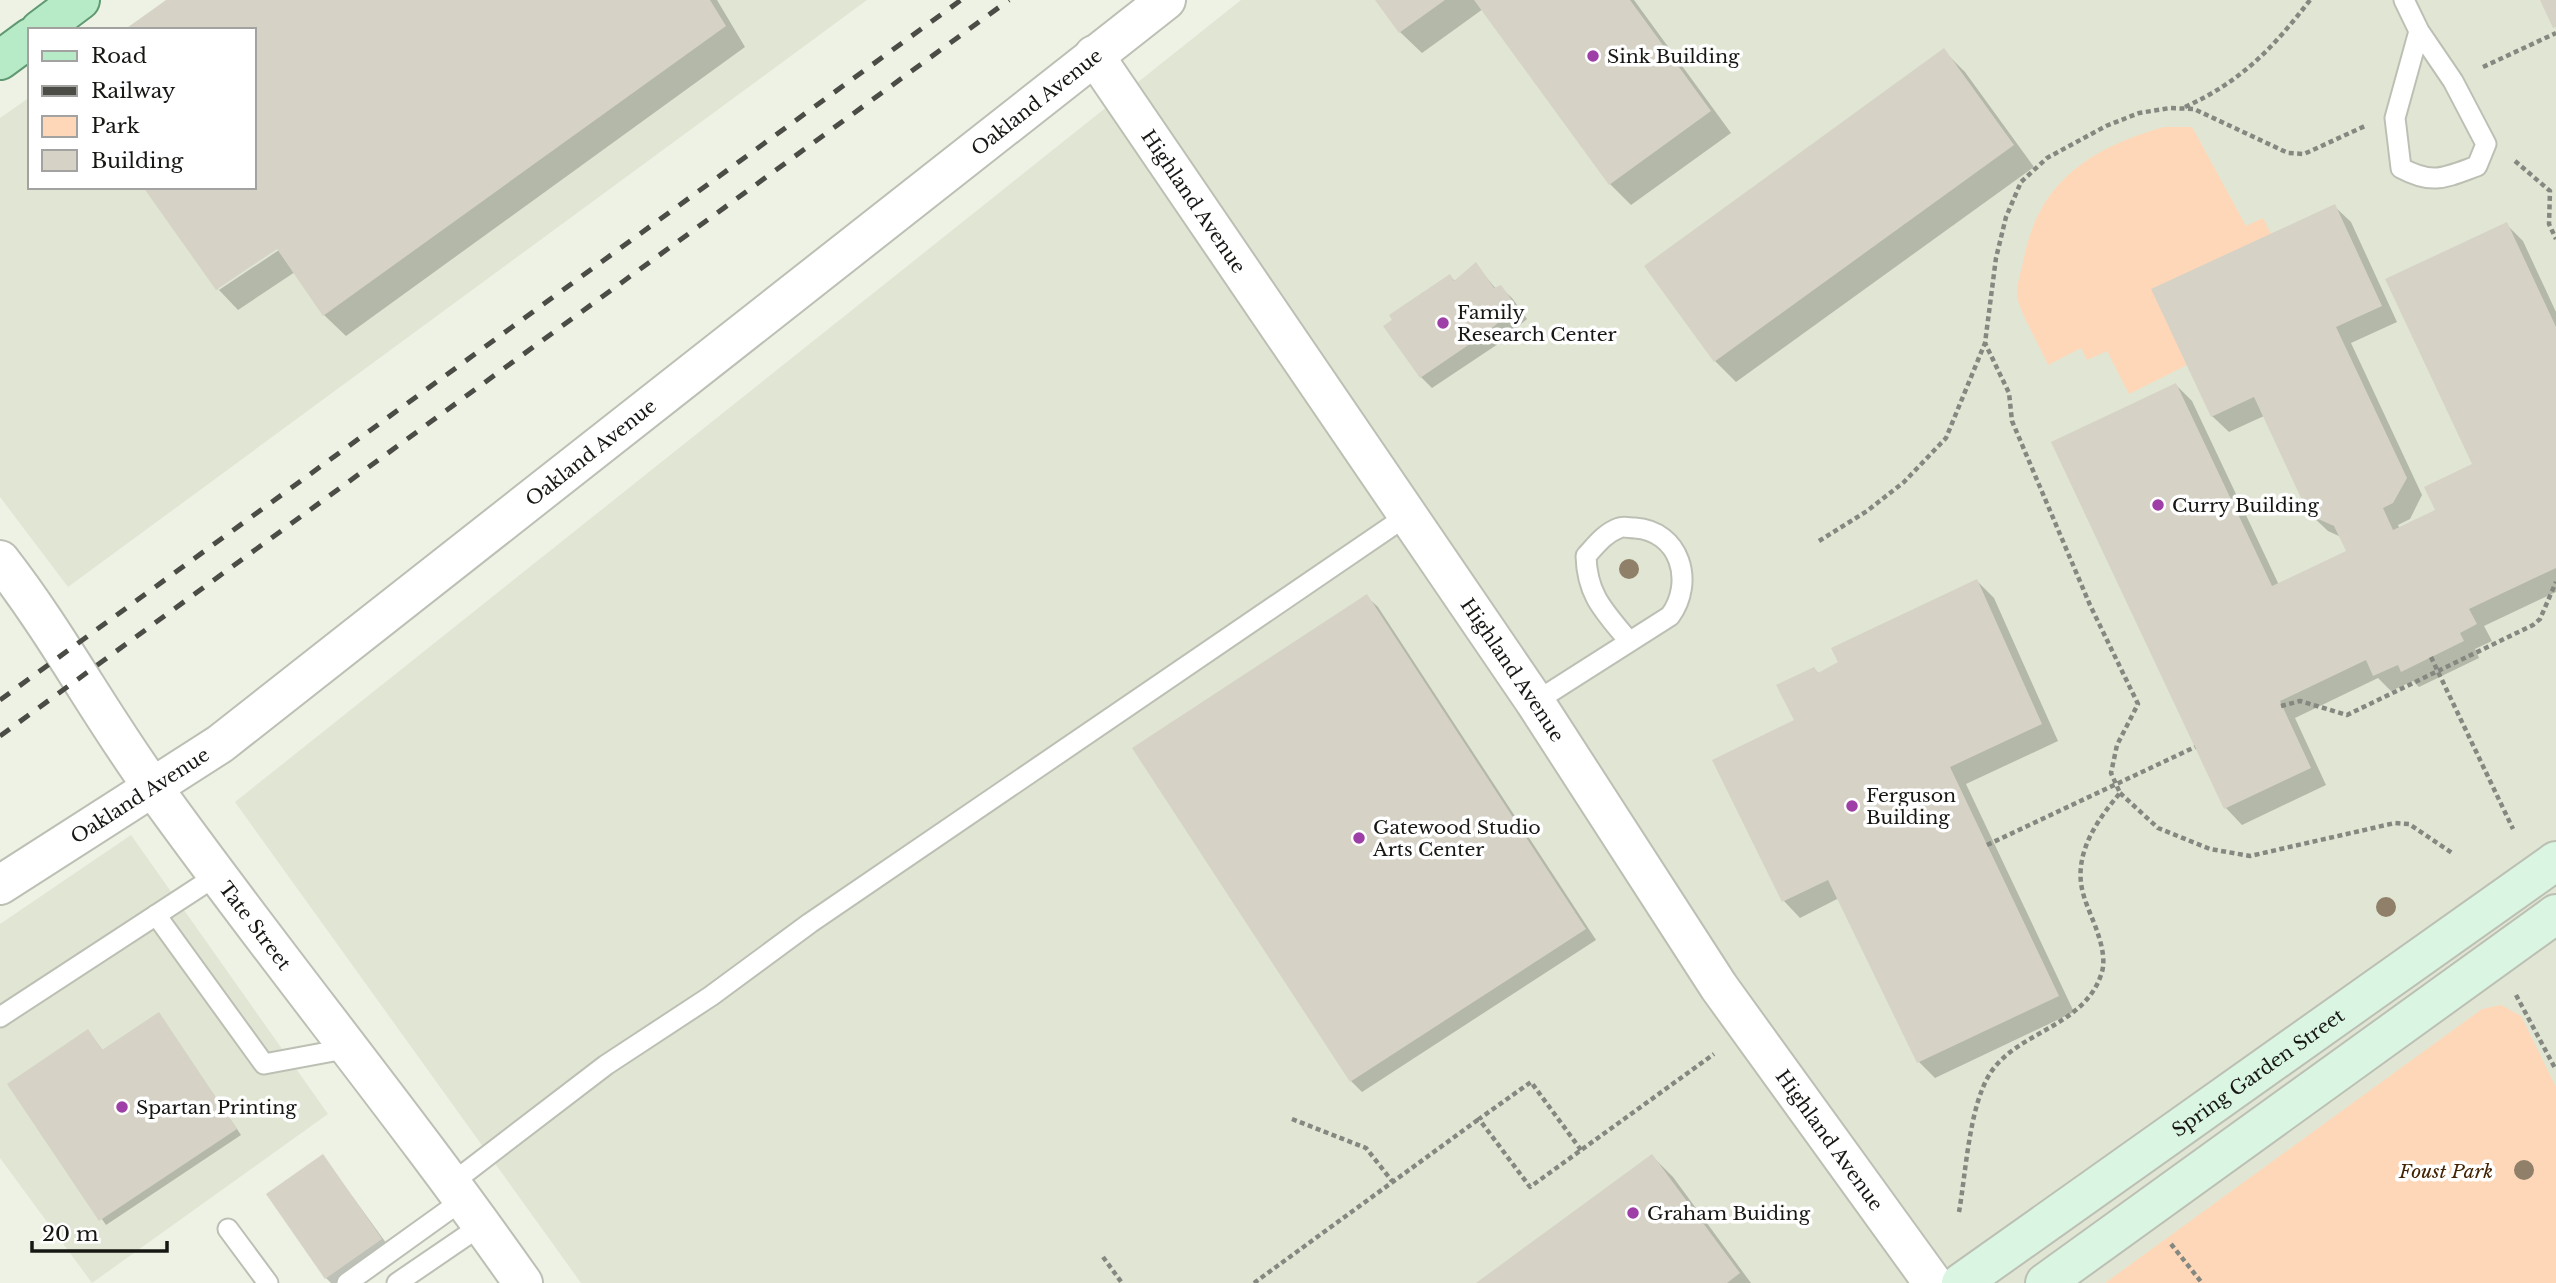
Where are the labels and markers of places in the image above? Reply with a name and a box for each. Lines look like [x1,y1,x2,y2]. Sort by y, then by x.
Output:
place label: Sink Building [1607,45,1740,68]
marker: Sink Building [1585,48,1601,64]
place label: Family Research Center [1457,301,1617,346]
marker: Family Research Center [1435,315,1451,331]
place label: Curry Building [2172,494,2319,517]
marker: Curry Building [2150,497,2166,513]
place label: Ferguson Building [1866,784,1956,829]
marker: Ferguson Building [1844,798,1860,814]
place label: Gatewood Studio Arts Center [1372,816,1541,861]
marker: Gatewood Studio Arts Center [1351,830,1367,846]
place label: Spartan Printing [136,1096,297,1119]
marker: Spartan Printing [114,1099,130,1115]
place label: Graham Buiding [1647,1202,1811,1225]
marker: Graham Buiding [1625,1205,1641,1221]

